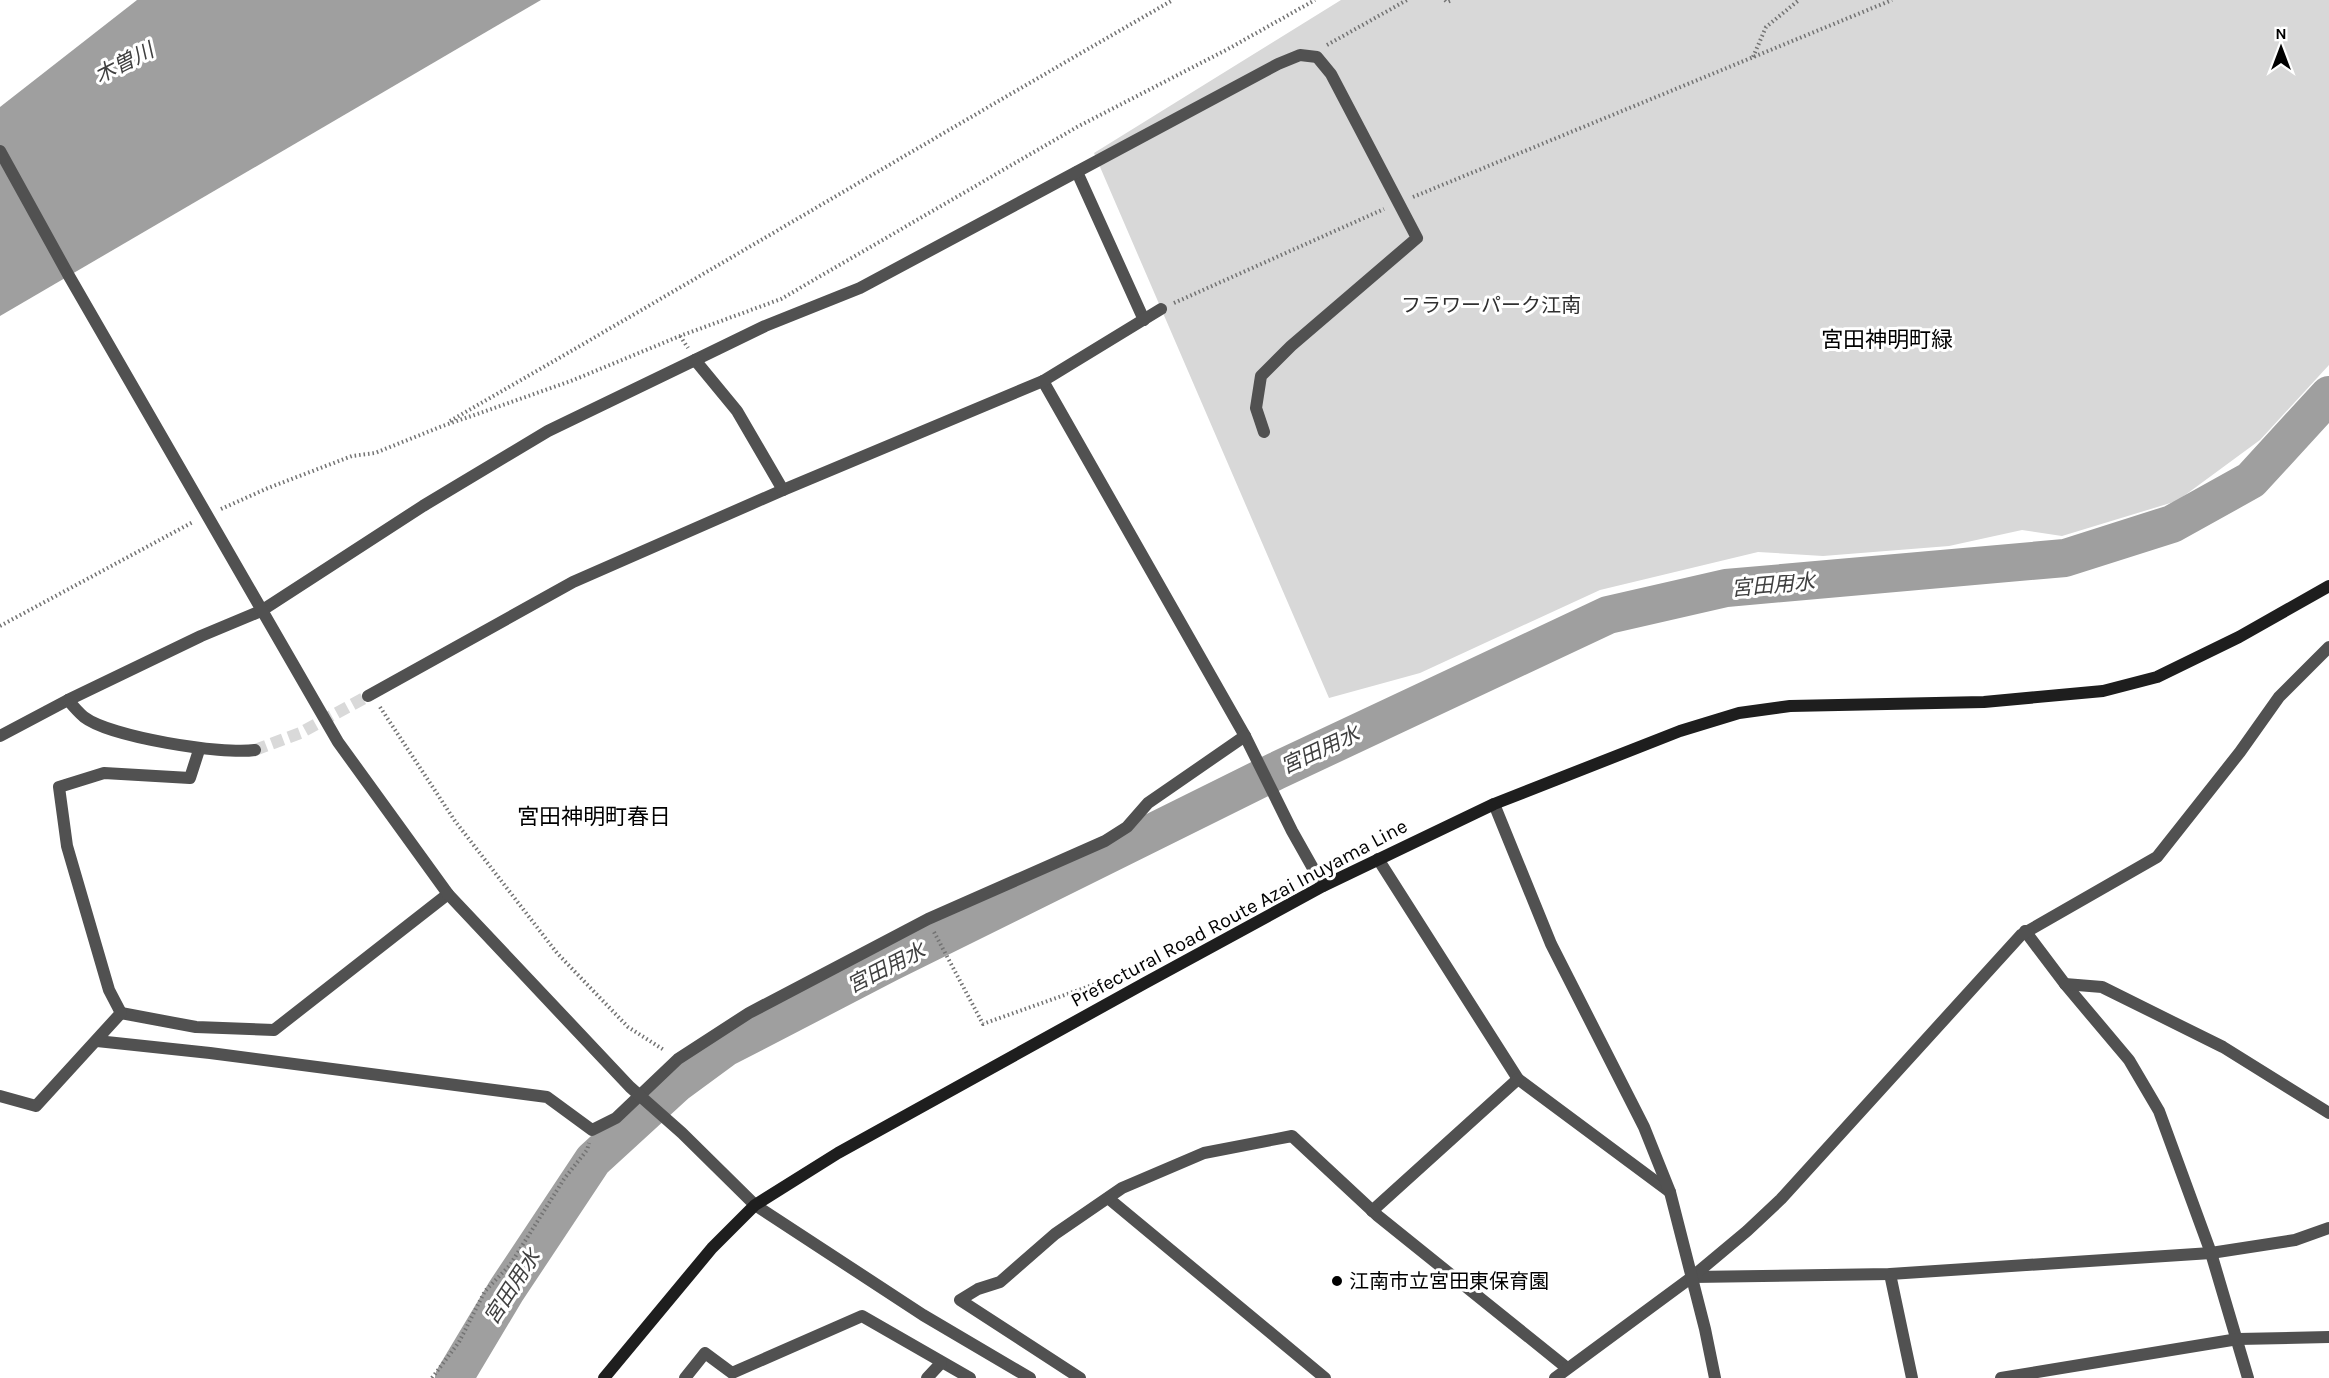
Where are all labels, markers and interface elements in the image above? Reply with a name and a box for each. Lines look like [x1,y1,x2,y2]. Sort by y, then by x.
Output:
north arrow [2251,18,2311,78]
text: N [2275,24,2287,43]
water label: 木曽川 [90,37,159,88]
park label: フラワーパーク江南 [1401,294,1581,317]
district label: 宮田神明町緑 [1821,327,1953,353]
water label: 宮田用水 [1730,569,1818,601]
water label: 宮田用水 [1277,721,1365,779]
district label: 宮田神明町春日 [517,804,671,830]
street label: Prefectural Road Route Azai Inuyama Line [1067,814,1411,1012]
water label: 宮田用水 [843,937,931,998]
water label: 宮田用水 [479,1244,546,1329]
place label: 江南市立宮田東保育園 [1349,1270,1549,1293]
marker: 江南市立宮田東保育園 [1330,1274,1344,1288]

